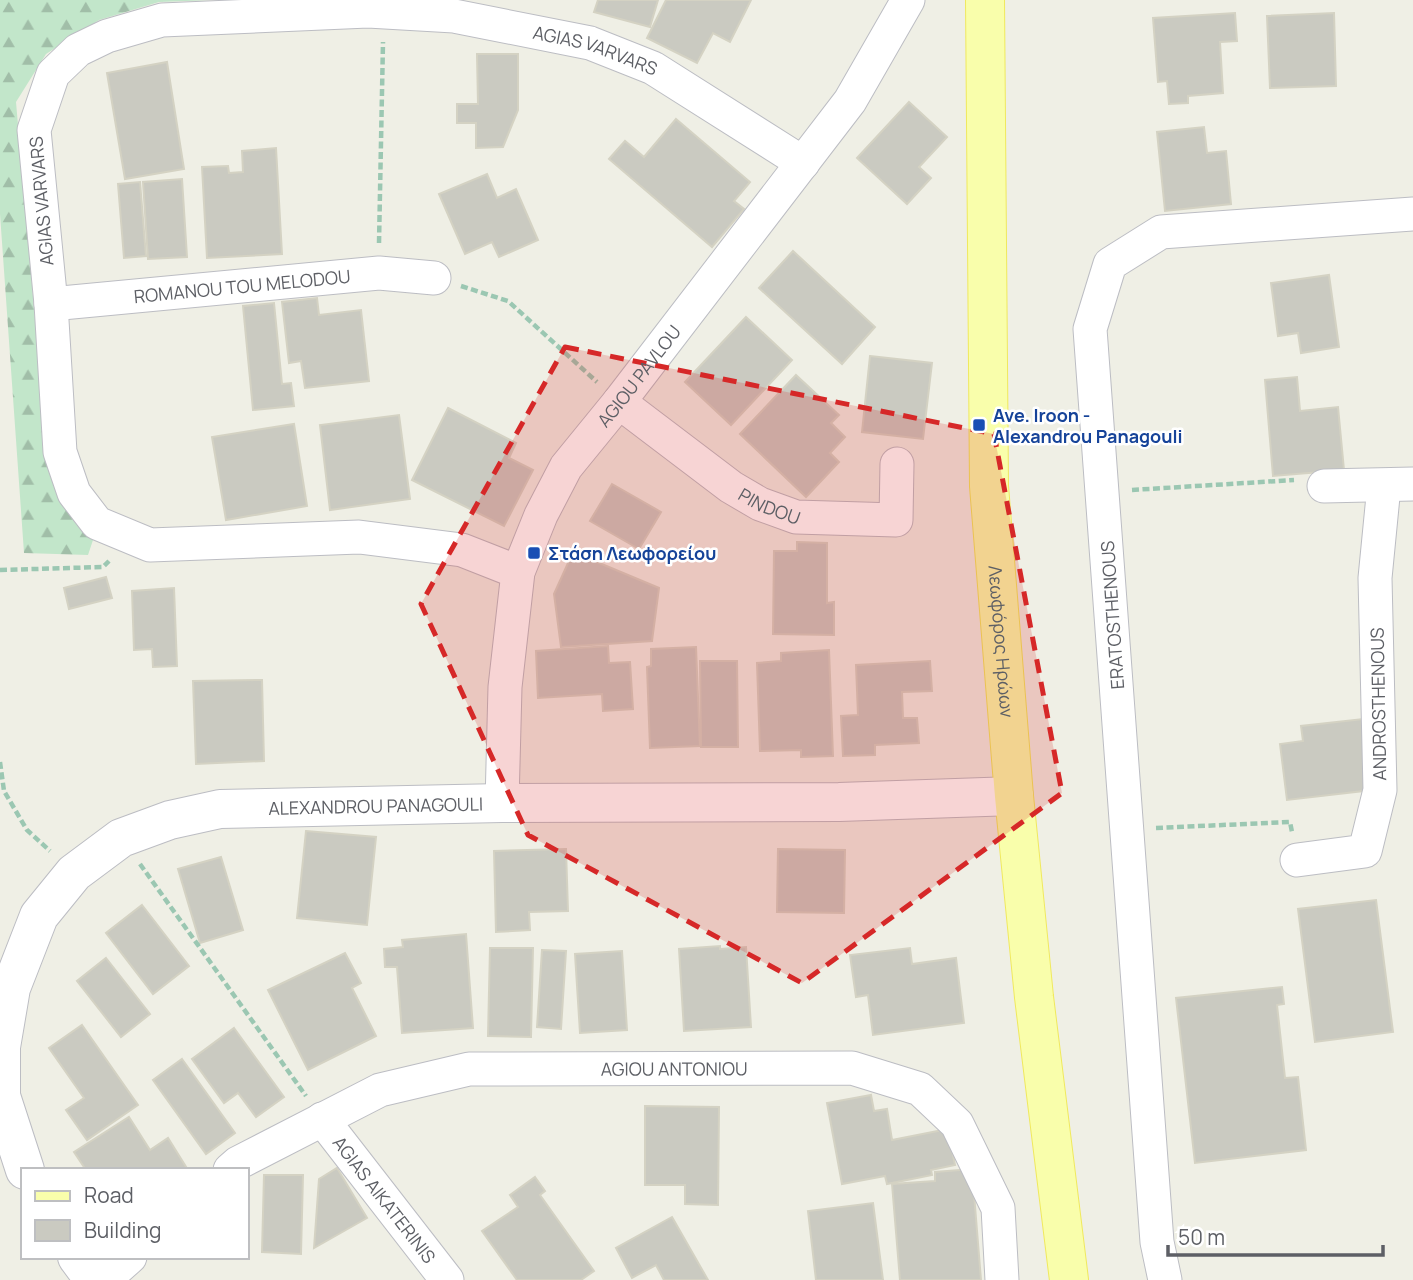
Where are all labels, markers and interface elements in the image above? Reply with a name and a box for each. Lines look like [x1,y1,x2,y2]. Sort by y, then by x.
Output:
street label: AGIAS VARVARS [531,20,661,81]
street label: AGIAS VARVARS [23,135,59,267]
street label: ROMANOU TOU MELODOU [133,264,352,308]
street label: AGIOU PAVLOU [592,320,686,432]
place label: Ave. Iroon - Alexandrou Panagouli [993,403,1183,448]
marker: Ave. Iroon - Alexandrou Panagouli [971,417,987,433]
street label: PINDOU [734,482,804,530]
street label: ERATOSTHENOUS [1095,540,1129,690]
place label: Στάση Λεωφορείου [548,541,716,565]
marker: Στάση Λεωφορείου [526,545,542,561]
street label: Λεωφόρος Ηρώων [983,564,1020,719]
street label: ANDROSTHENOUS [1365,627,1391,781]
street label: ALEXANDROU PANAGOULI [268,791,483,820]
street label: AGIOU ANTONIOU [601,1056,748,1081]
street label: AGIAS AIKATERINIS [328,1131,441,1268]
legend [21,1168,248,1259]
text: Road [84,1181,134,1209]
scale bar [1168,1214,1383,1258]
text: Building [84,1216,161,1244]
text: 50 m [1178,1223,1225,1251]

